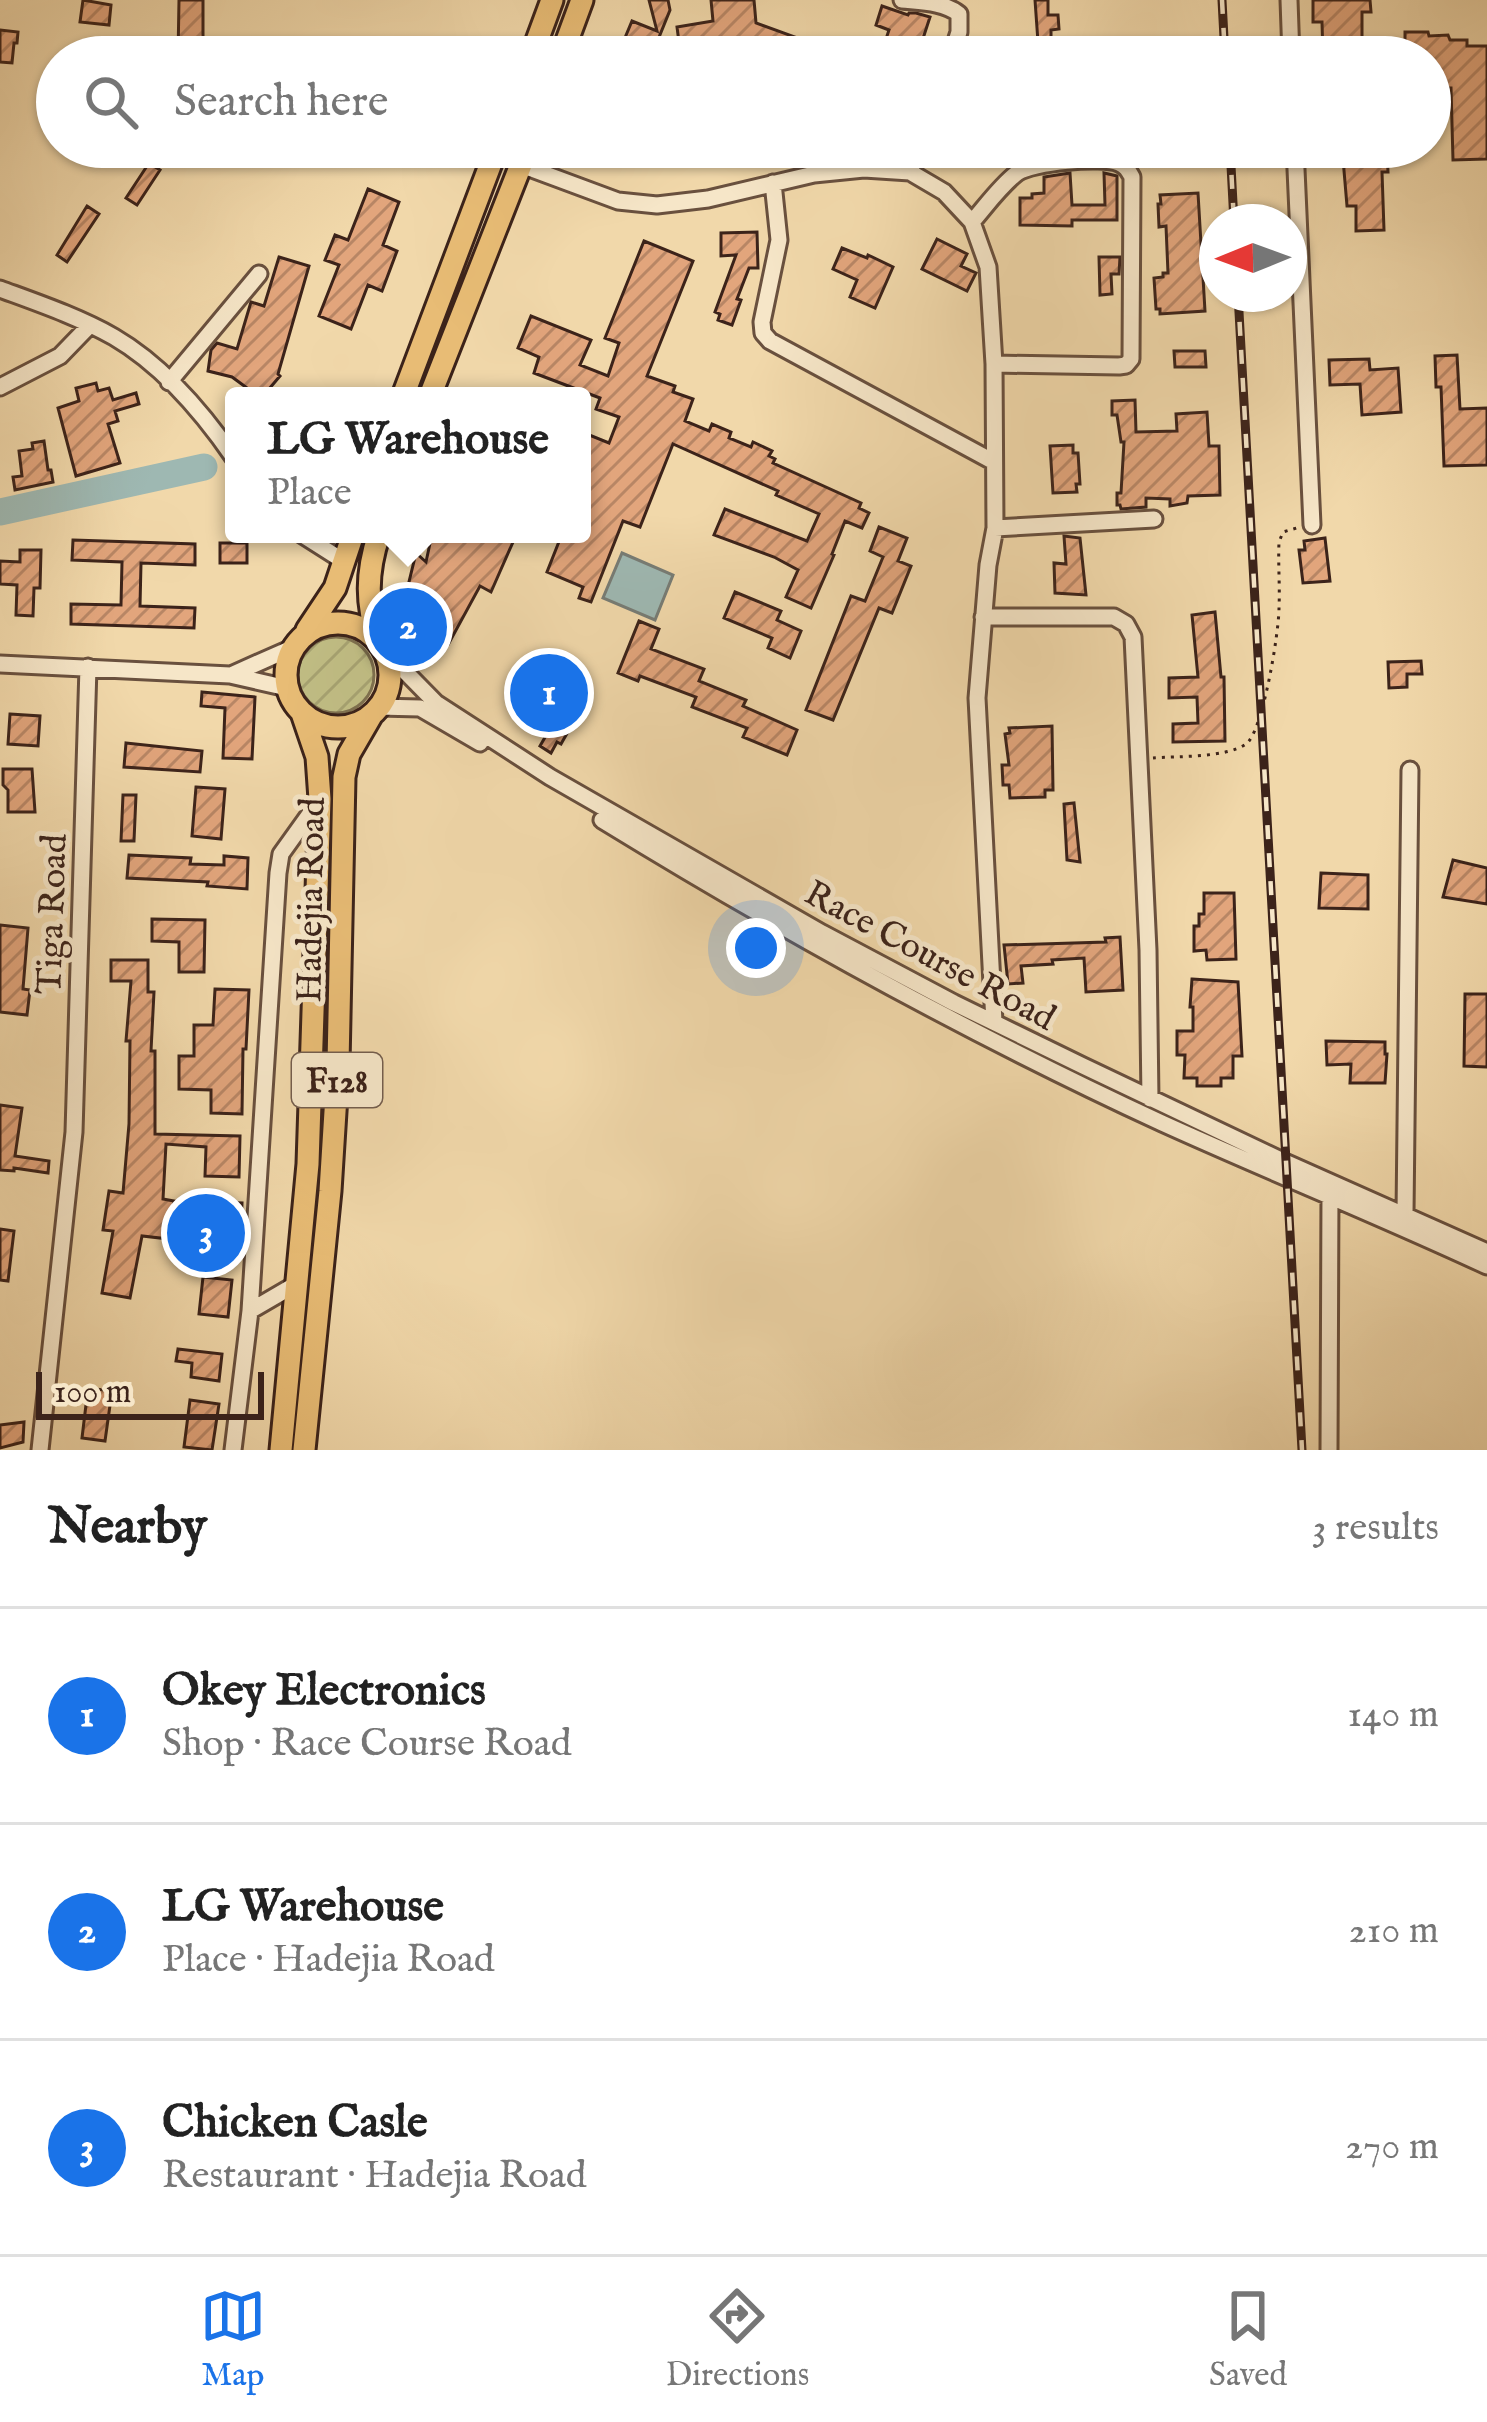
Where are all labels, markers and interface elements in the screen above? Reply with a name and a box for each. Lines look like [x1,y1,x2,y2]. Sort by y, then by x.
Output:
search box [36,36,1451,168]
icon: search [78,69,144,135]
text: Search here [174,74,388,131]
north arrow [1199,204,1307,312]
popup [225,387,591,543]
text: LG Warehouse [267,412,549,469]
text: Place [267,469,352,518]
pin: 2 [369,582,447,672]
pin: 1 [510,648,588,738]
street label: Hadejia Road [287,796,337,1003]
street label: Tiga Road [27,832,79,995]
street label: Race Course Road [796,871,1064,1043]
your location [726,918,786,978]
road number: F128 [292,1053,382,1107]
pin: 3 [167,1188,245,1278]
scale bar [36,1366,264,1419]
text: 100 m [54,1372,131,1414]
text: Nearby [48,1496,207,1561]
text: 3 results [1312,1504,1439,1553]
text: Okey Electronics [162,1663,486,1720]
text: 1 [80,1691,94,1740]
text: 140 m [1348,1691,1439,1740]
text: Shop · Race Course Road [162,1720,571,1769]
text: LG Warehouse [162,1879,444,1936]
text: 2 [78,1907,96,1956]
text: 210 m [1349,1907,1439,1956]
text: Place · Hadejia Road [162,1936,495,1985]
text: Chicken Casle [162,2095,428,2152]
text: 3 [80,2123,94,2172]
text: 270 m [1345,2123,1439,2172]
text: Restaurant · Hadejia Road [162,2152,587,2201]
tab: Map [200,2283,266,2397]
tab: Directions [666,2283,809,2397]
tab: Saved [1209,2283,1287,2397]

